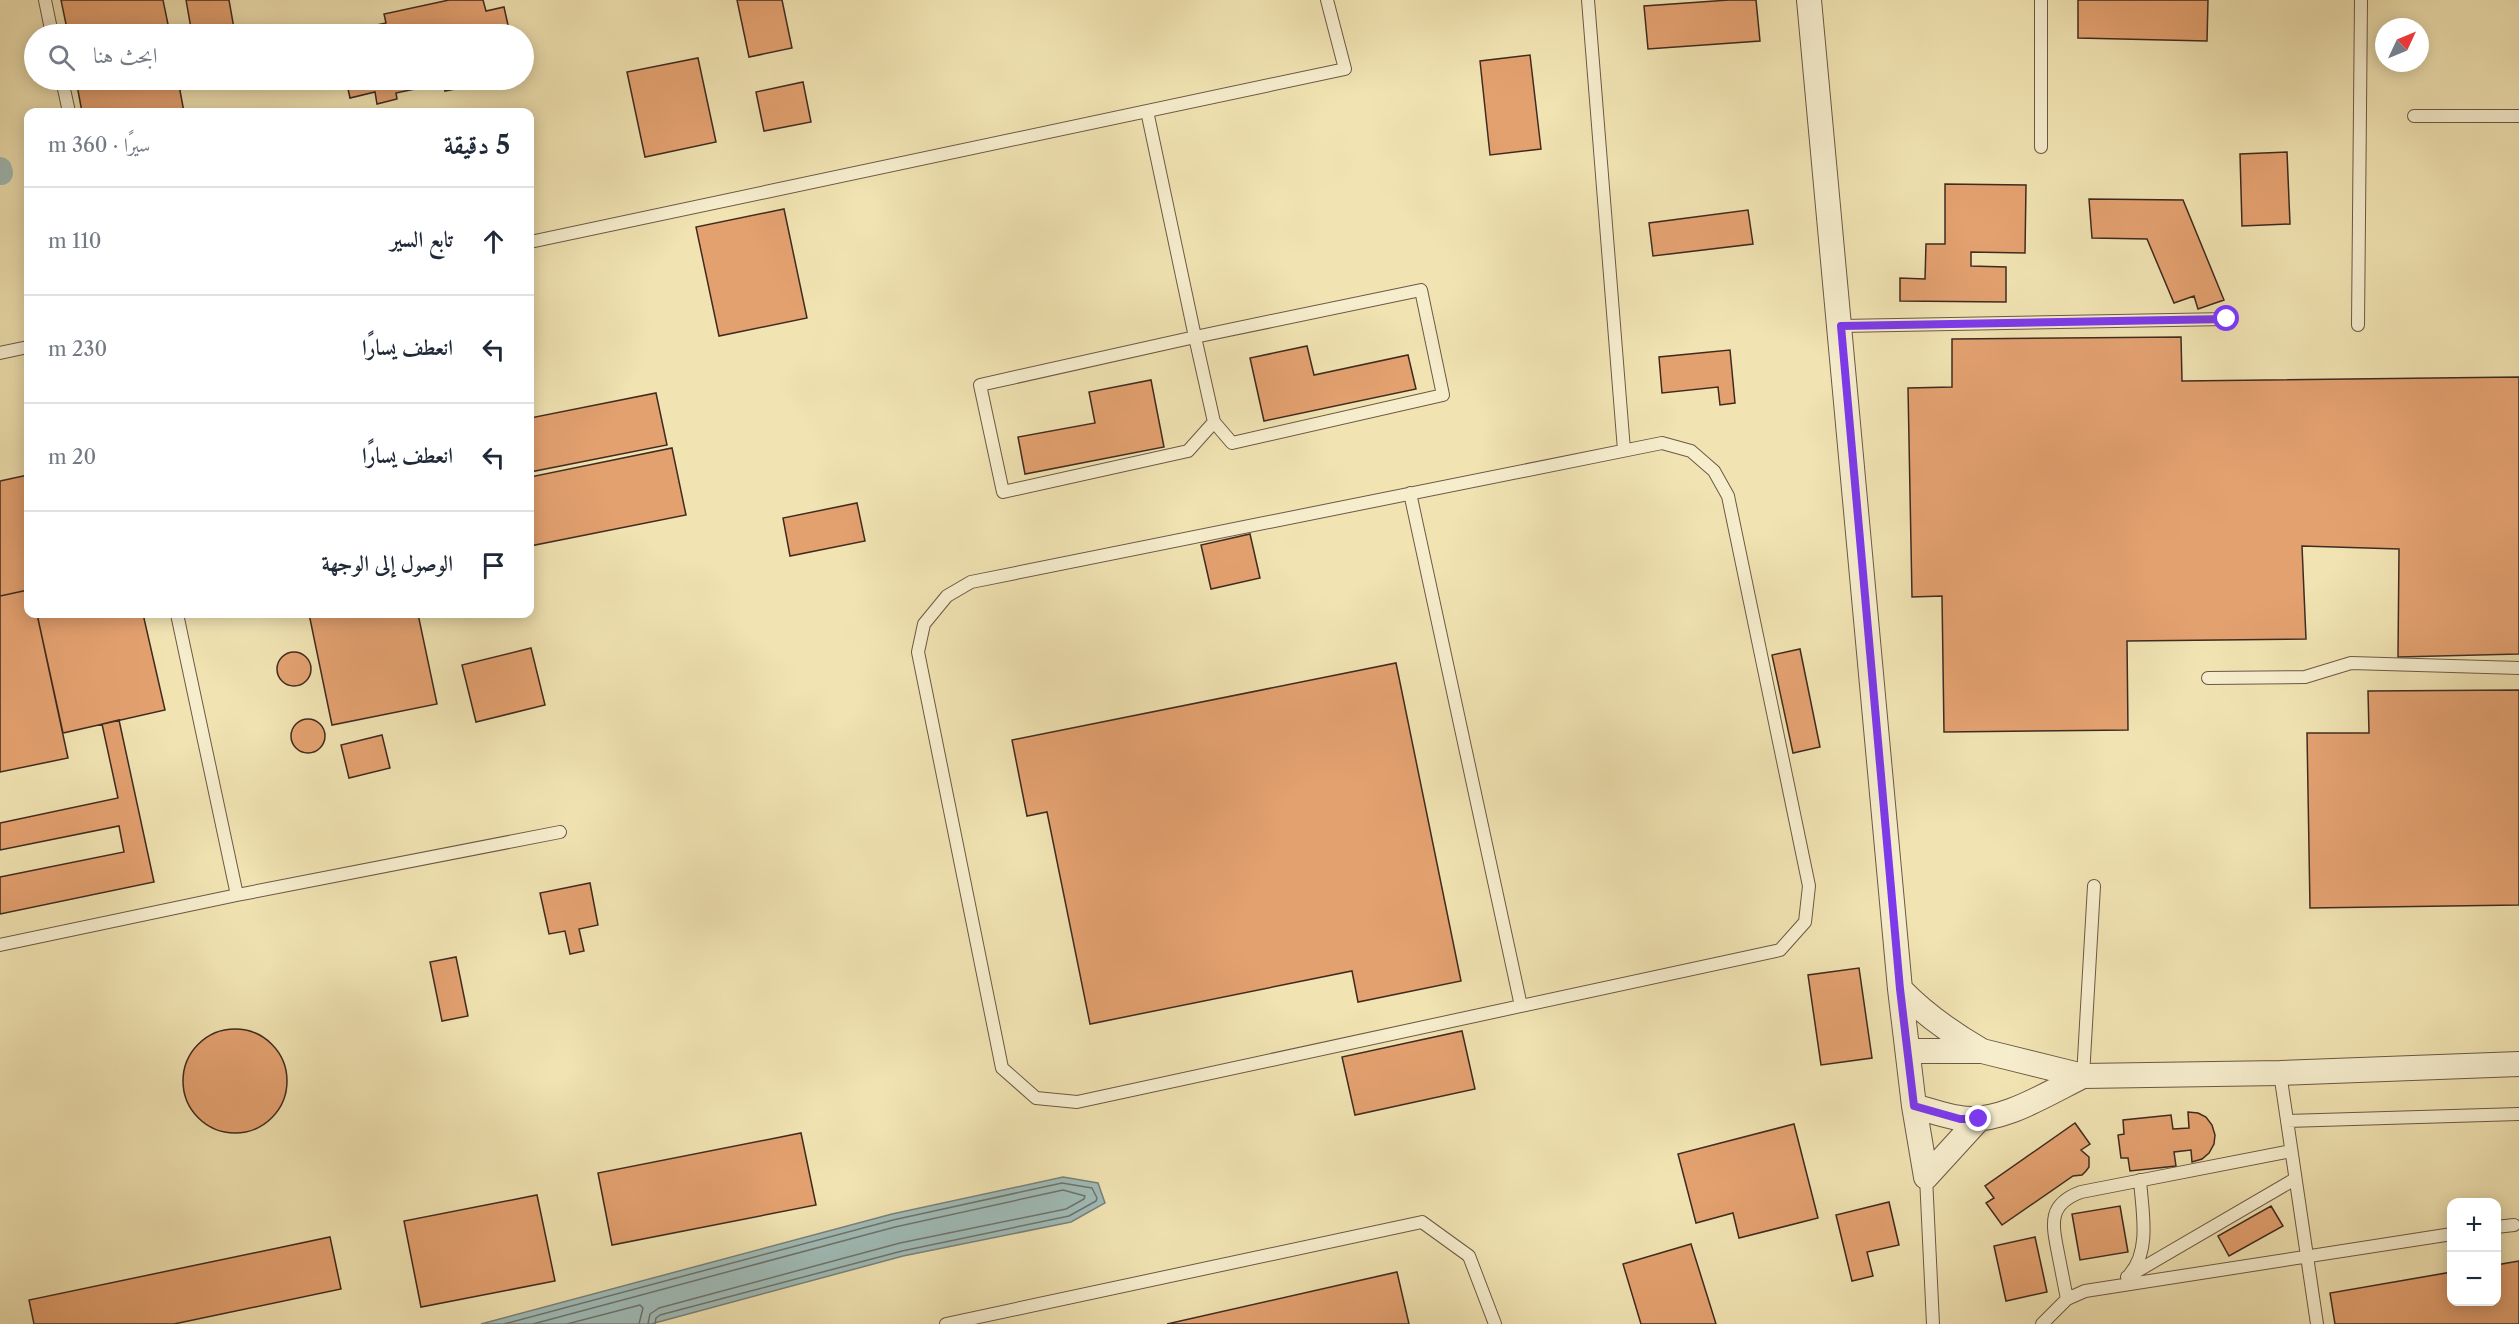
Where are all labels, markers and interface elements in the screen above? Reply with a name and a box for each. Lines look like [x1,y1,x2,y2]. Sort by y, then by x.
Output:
north arrow [2375,18,2429,72]
search box [24,24,534,90]
icon: search [45,41,78,74]
text: ابحث هنا [93,42,158,69]
text: 5 دقيقة [444,129,510,161]
text: سيرًا · 360 m [48,133,150,157]
icon: ahead [477,225,510,258]
text: تابع السير [390,226,453,253]
text: 110 m [48,229,101,253]
route start [2213,305,2239,331]
icon: left [477,333,510,366]
text: انعطف يسارًا [362,334,453,361]
text: 230 m [48,337,107,361]
icon: left [477,441,510,474]
text: انعطف يسارًا [362,442,453,469]
text: 20 m [48,445,96,469]
icon: arrive [477,549,510,582]
text: الوصول إلى الوجهة [321,550,453,577]
route end [1965,1105,1991,1131]
map controls [2447,1198,2501,1306]
button: + [2447,1198,2501,1252]
button: − [2447,1252,2501,1306]

